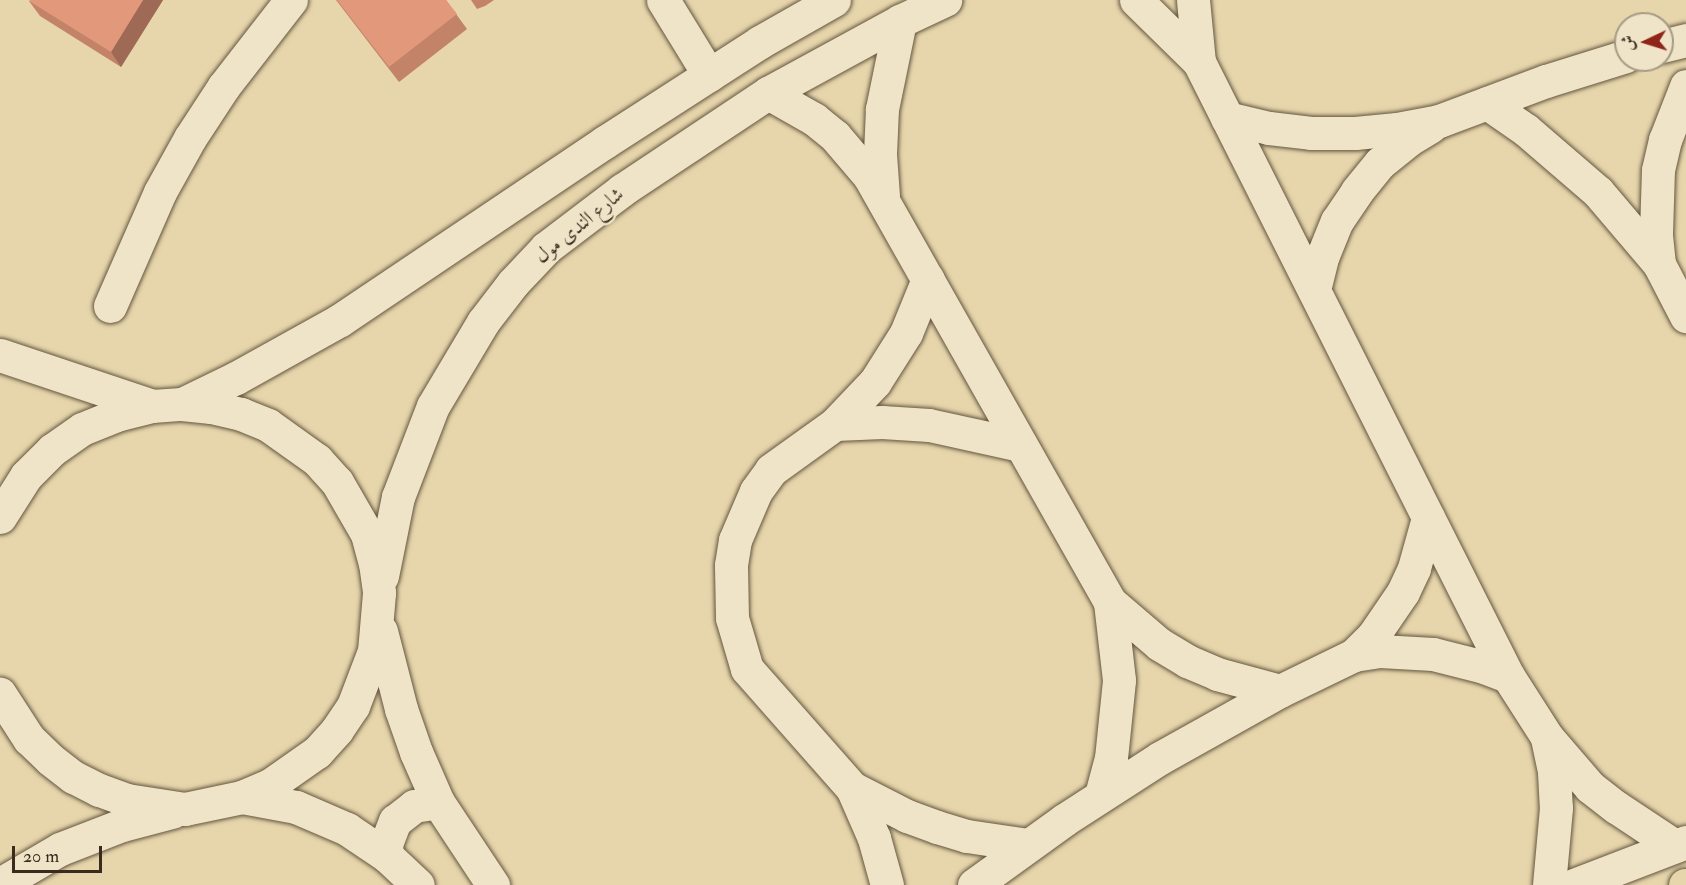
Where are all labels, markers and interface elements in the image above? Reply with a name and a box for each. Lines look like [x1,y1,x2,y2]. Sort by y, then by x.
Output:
north arrow [1614,12,1674,72]
text: ش [1618,35,1639,52]
street label: شارع الندى مول [530,182,628,268]
scale bar [15,834,105,872]
text: 20 m [23,845,59,868]

